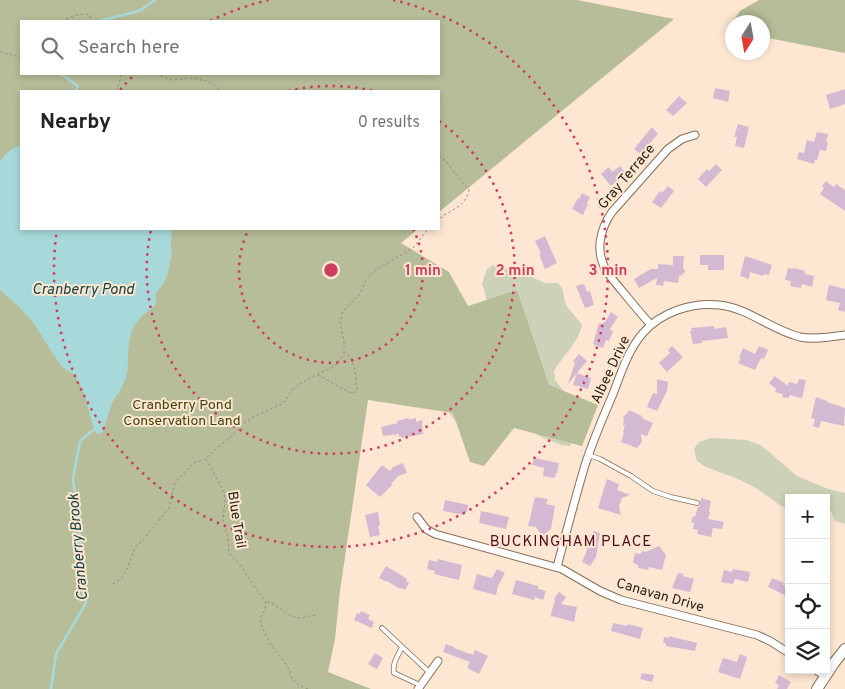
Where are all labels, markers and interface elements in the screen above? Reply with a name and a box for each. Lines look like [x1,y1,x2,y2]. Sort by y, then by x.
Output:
north arrow [725,15,770,60]
search box [20,20,440,75]
icon: search [38,34,66,62]
text: Search here [78,36,180,60]
text: Nearby [40,109,111,136]
text: 0 results [358,113,420,133]
street label: Gray Terrace [595,141,659,213]
centre of rings [322,261,340,279]
text: 1 min [405,262,441,281]
text: 2 min [495,262,535,281]
text: 3 min [588,262,628,281]
water label: Cranberry Pond [32,281,135,300]
street label: Albee Drive [588,333,634,407]
park label: Cranberry Pond Conservation Land [123,397,241,430]
street label: Blue Trail [223,490,249,550]
water label: Cranberry Brook [65,492,93,601]
map controls [785,494,830,674]
button: + [785,494,830,539]
district label: BUCKINGHAM PLACE [490,533,652,552]
button: − [785,539,830,584]
street label: Canavan Drive [614,575,706,617]
button: locate [785,584,830,629]
button: layers [785,629,830,674]

